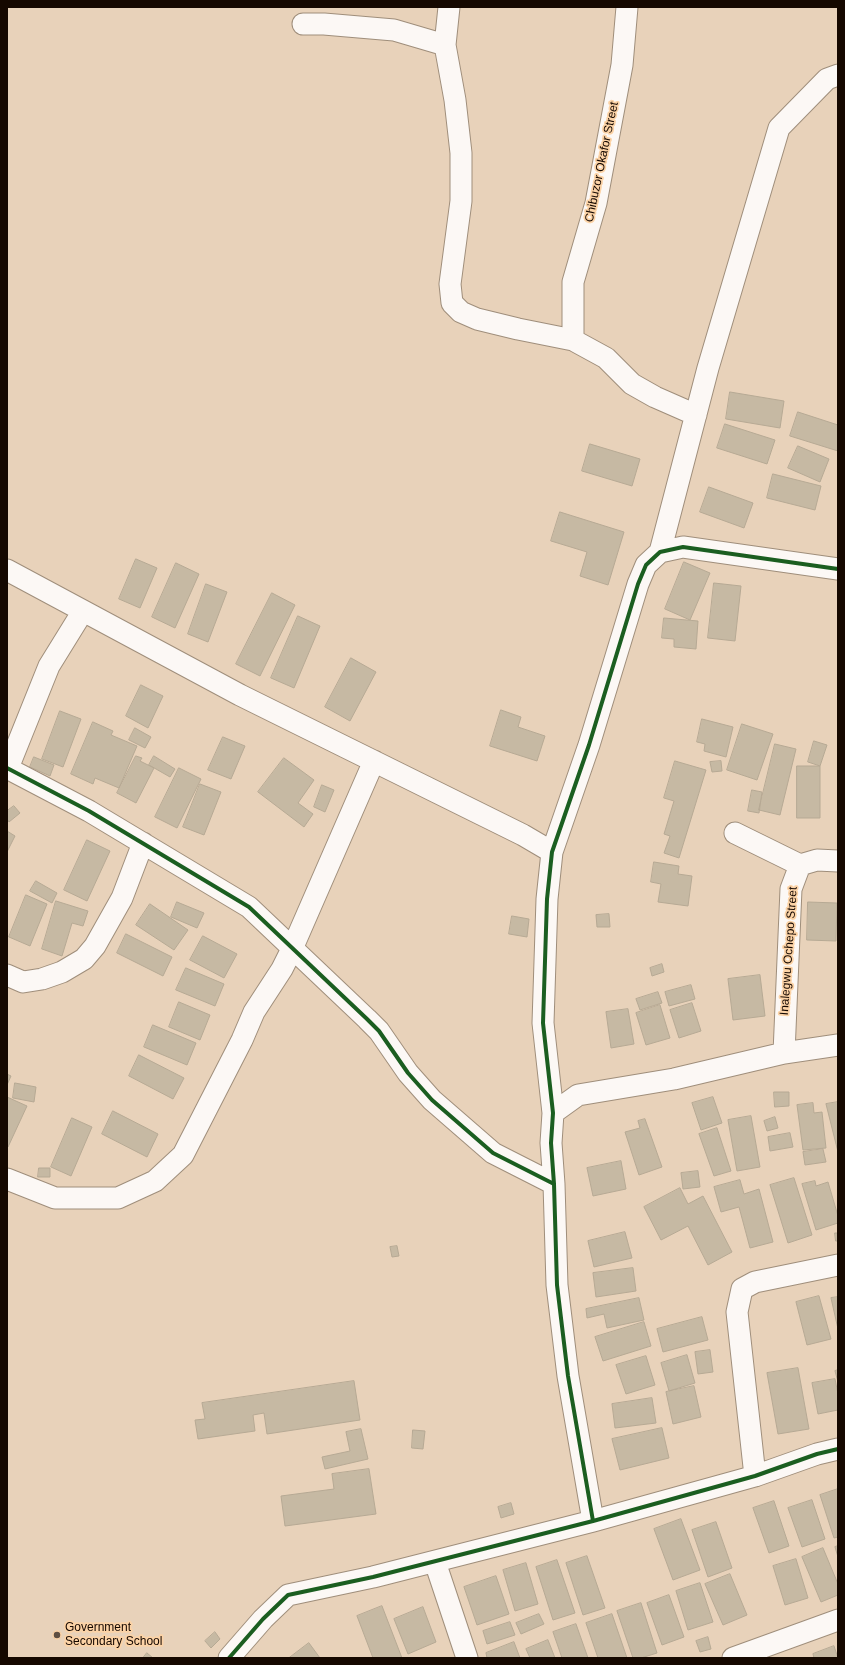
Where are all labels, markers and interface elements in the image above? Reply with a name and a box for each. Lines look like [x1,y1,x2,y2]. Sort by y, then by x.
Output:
street label: Chibuzor Okafor Street [582,100,622,224]
street label: Inalegwu Ochepo Street [777,886,801,1016]
place label: Government Secondary School [65,1621,162,1649]
marker: Government Secondary School [52,1630,62,1640]

